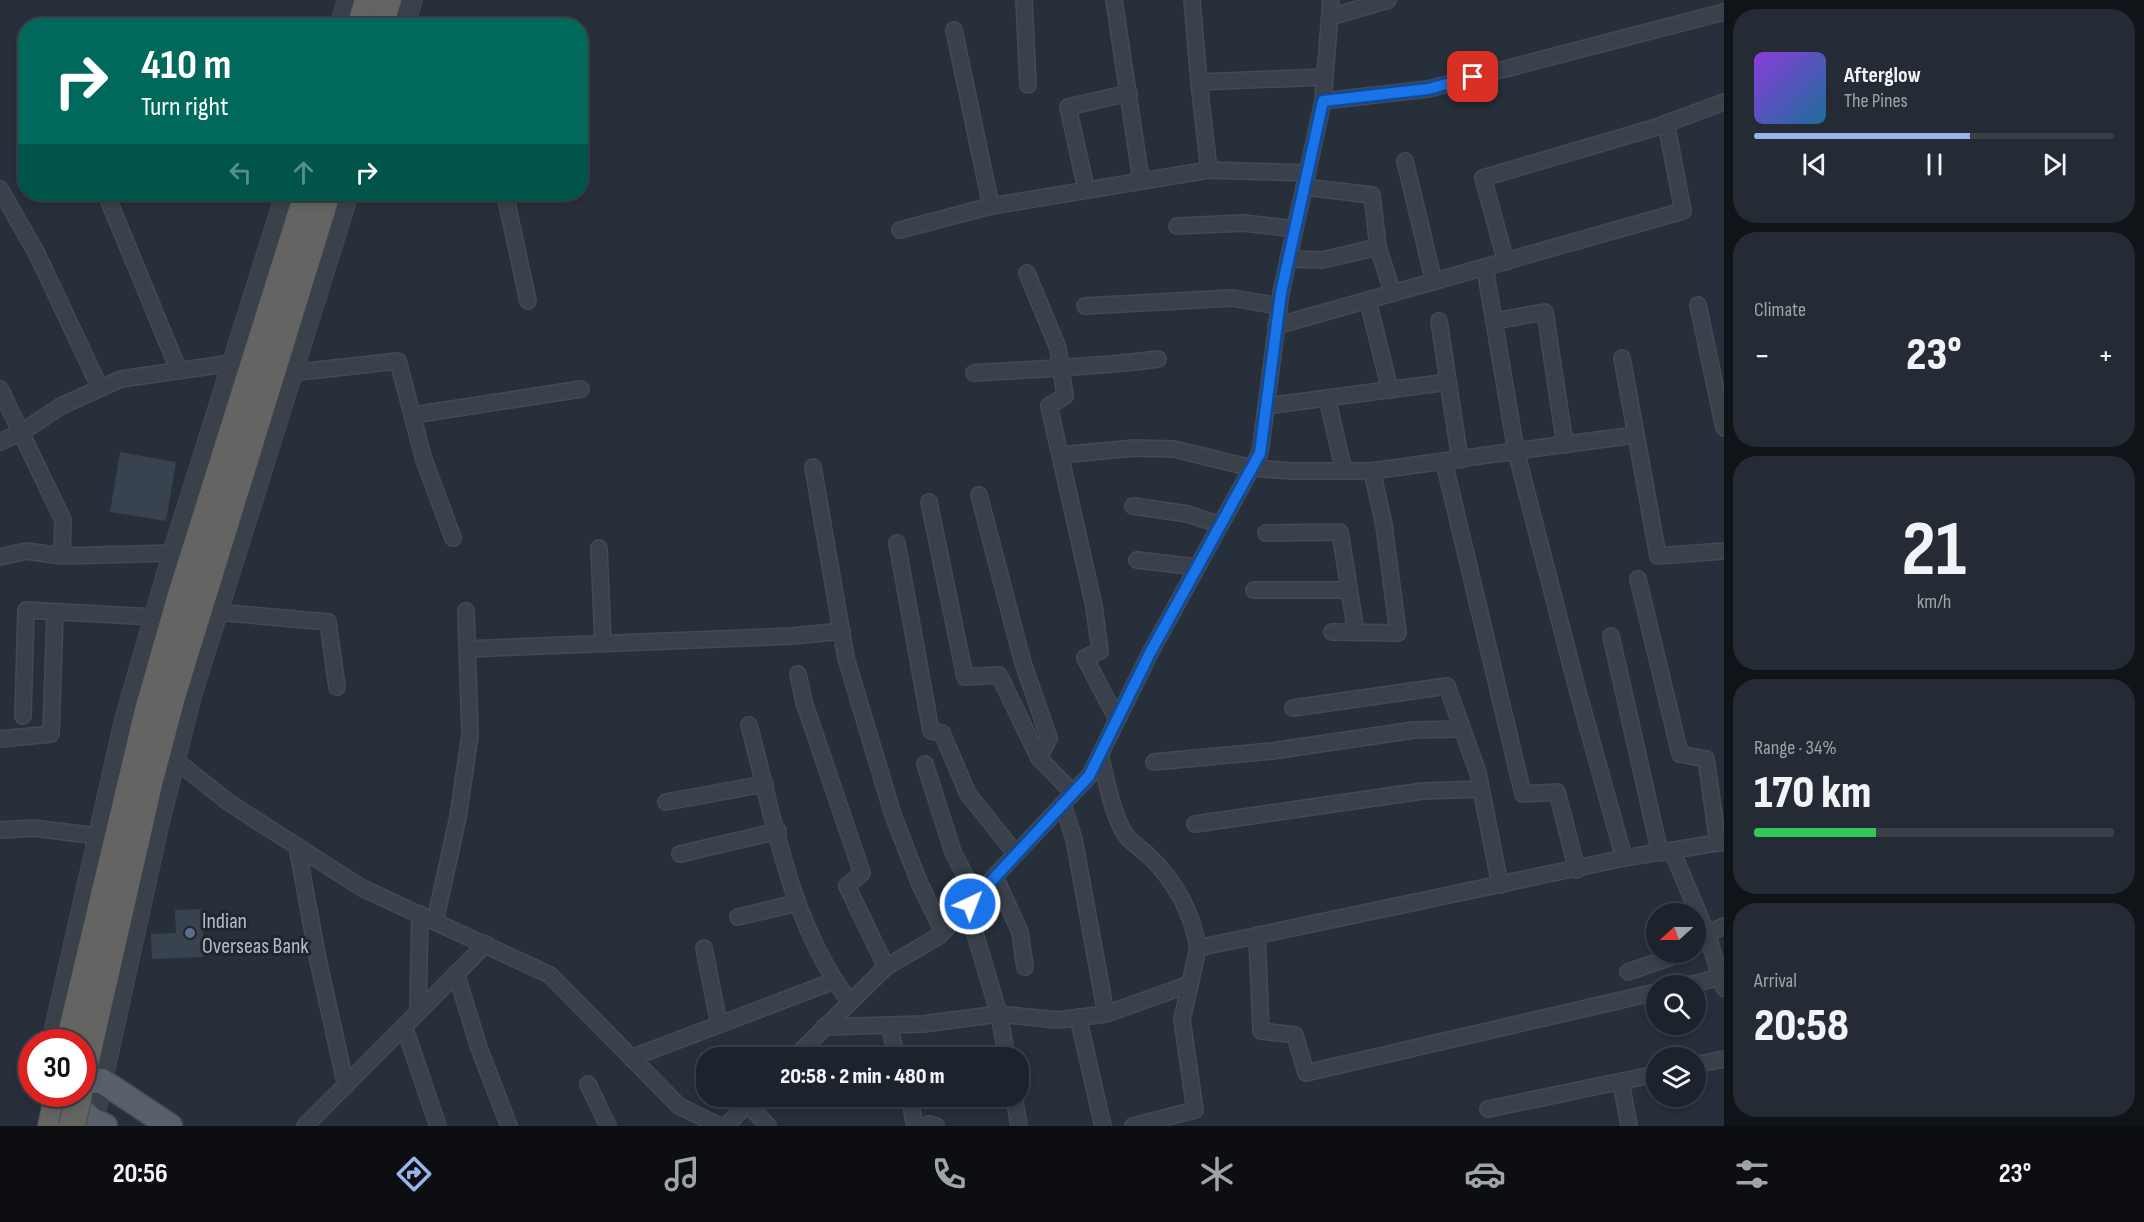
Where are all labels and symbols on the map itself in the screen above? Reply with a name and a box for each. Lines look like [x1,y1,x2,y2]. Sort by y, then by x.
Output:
pin [1447,51,1498,102]
position arrow [938,872,1002,936]
north arrow [1646,903,1706,963]
place label: Indian Overseas Bank [202,908,309,960]
marker: Indian Overseas Bank [183,926,197,940]
speed limit sign: 30 [18,1029,96,1107]

